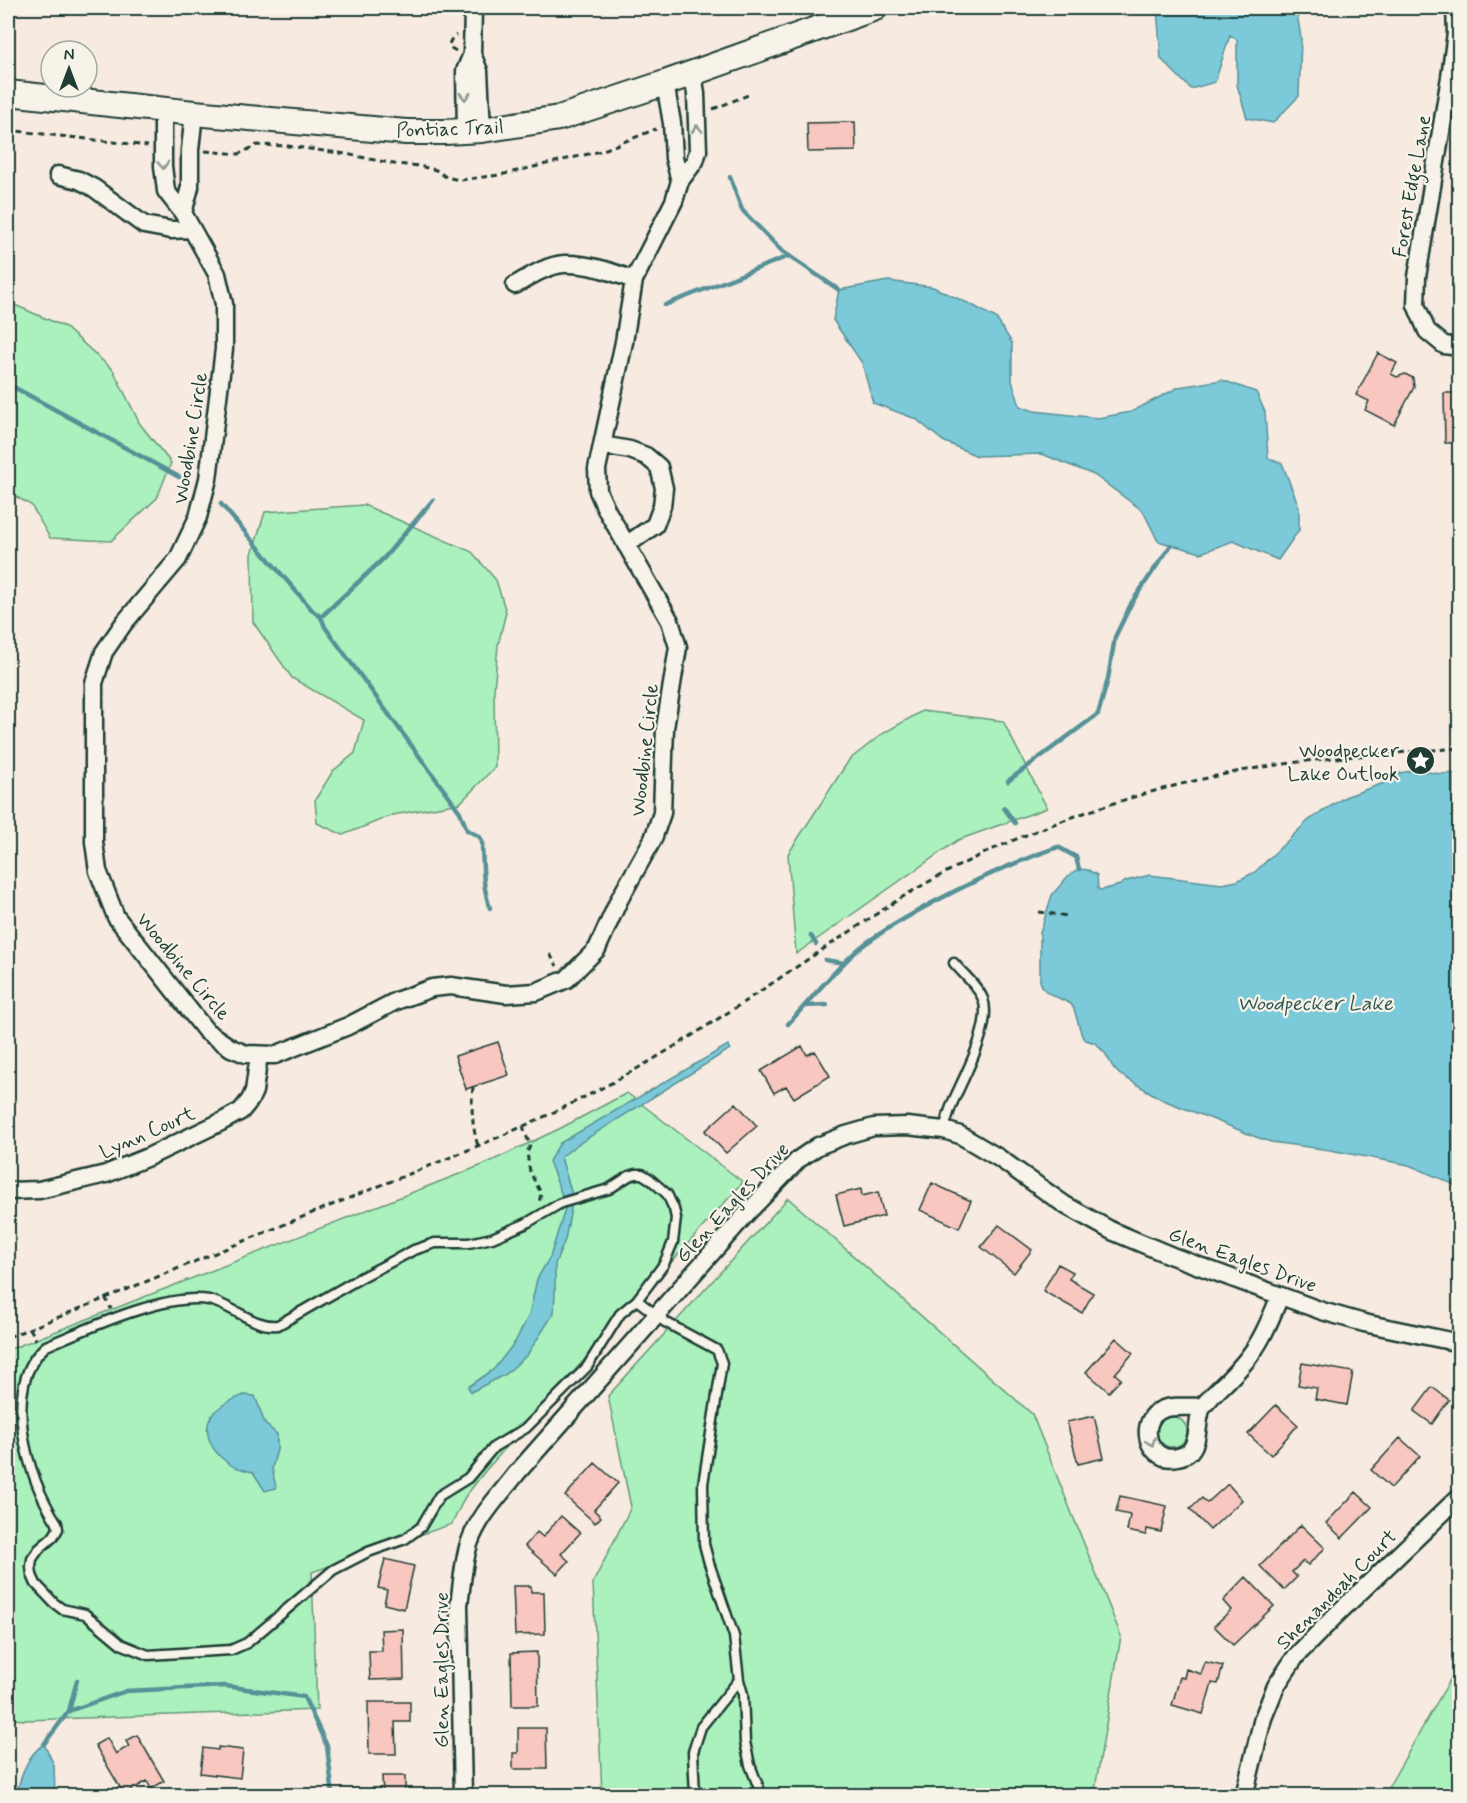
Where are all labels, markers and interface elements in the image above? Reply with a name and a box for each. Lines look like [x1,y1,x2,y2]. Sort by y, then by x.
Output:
north arrow [39,39,99,99]
text: N [64,45,74,66]
one-way arrow [459,92,472,101]
street label: Forest Edge Lane [1387,113,1440,260]
street label: Pontiac Trail [396,114,504,145]
one-way arrow [691,125,703,134]
one-way arrow [157,160,170,169]
street label: Woodbine Circle [168,370,215,506]
street label: Woodbine Circle [625,683,666,818]
place label: Woodpecker Lake Outlook [1288,738,1400,788]
place icon: Woodpecker Lake Outlook [1404,745,1436,777]
street label: Woodbine Circle [130,907,236,1027]
water label: Woodpecker Lake [1237,990,1394,1018]
street label: Lynn Court [96,1100,200,1166]
street label: Glen Eagles Drive [670,1137,796,1269]
street label: Glen Eagles Drive [1165,1221,1320,1300]
one-way arrow [1144,1436,1157,1446]
street label: Shenandoah Court [1271,1524,1403,1656]
street label: Glen Eagles Drive [429,1592,456,1748]

